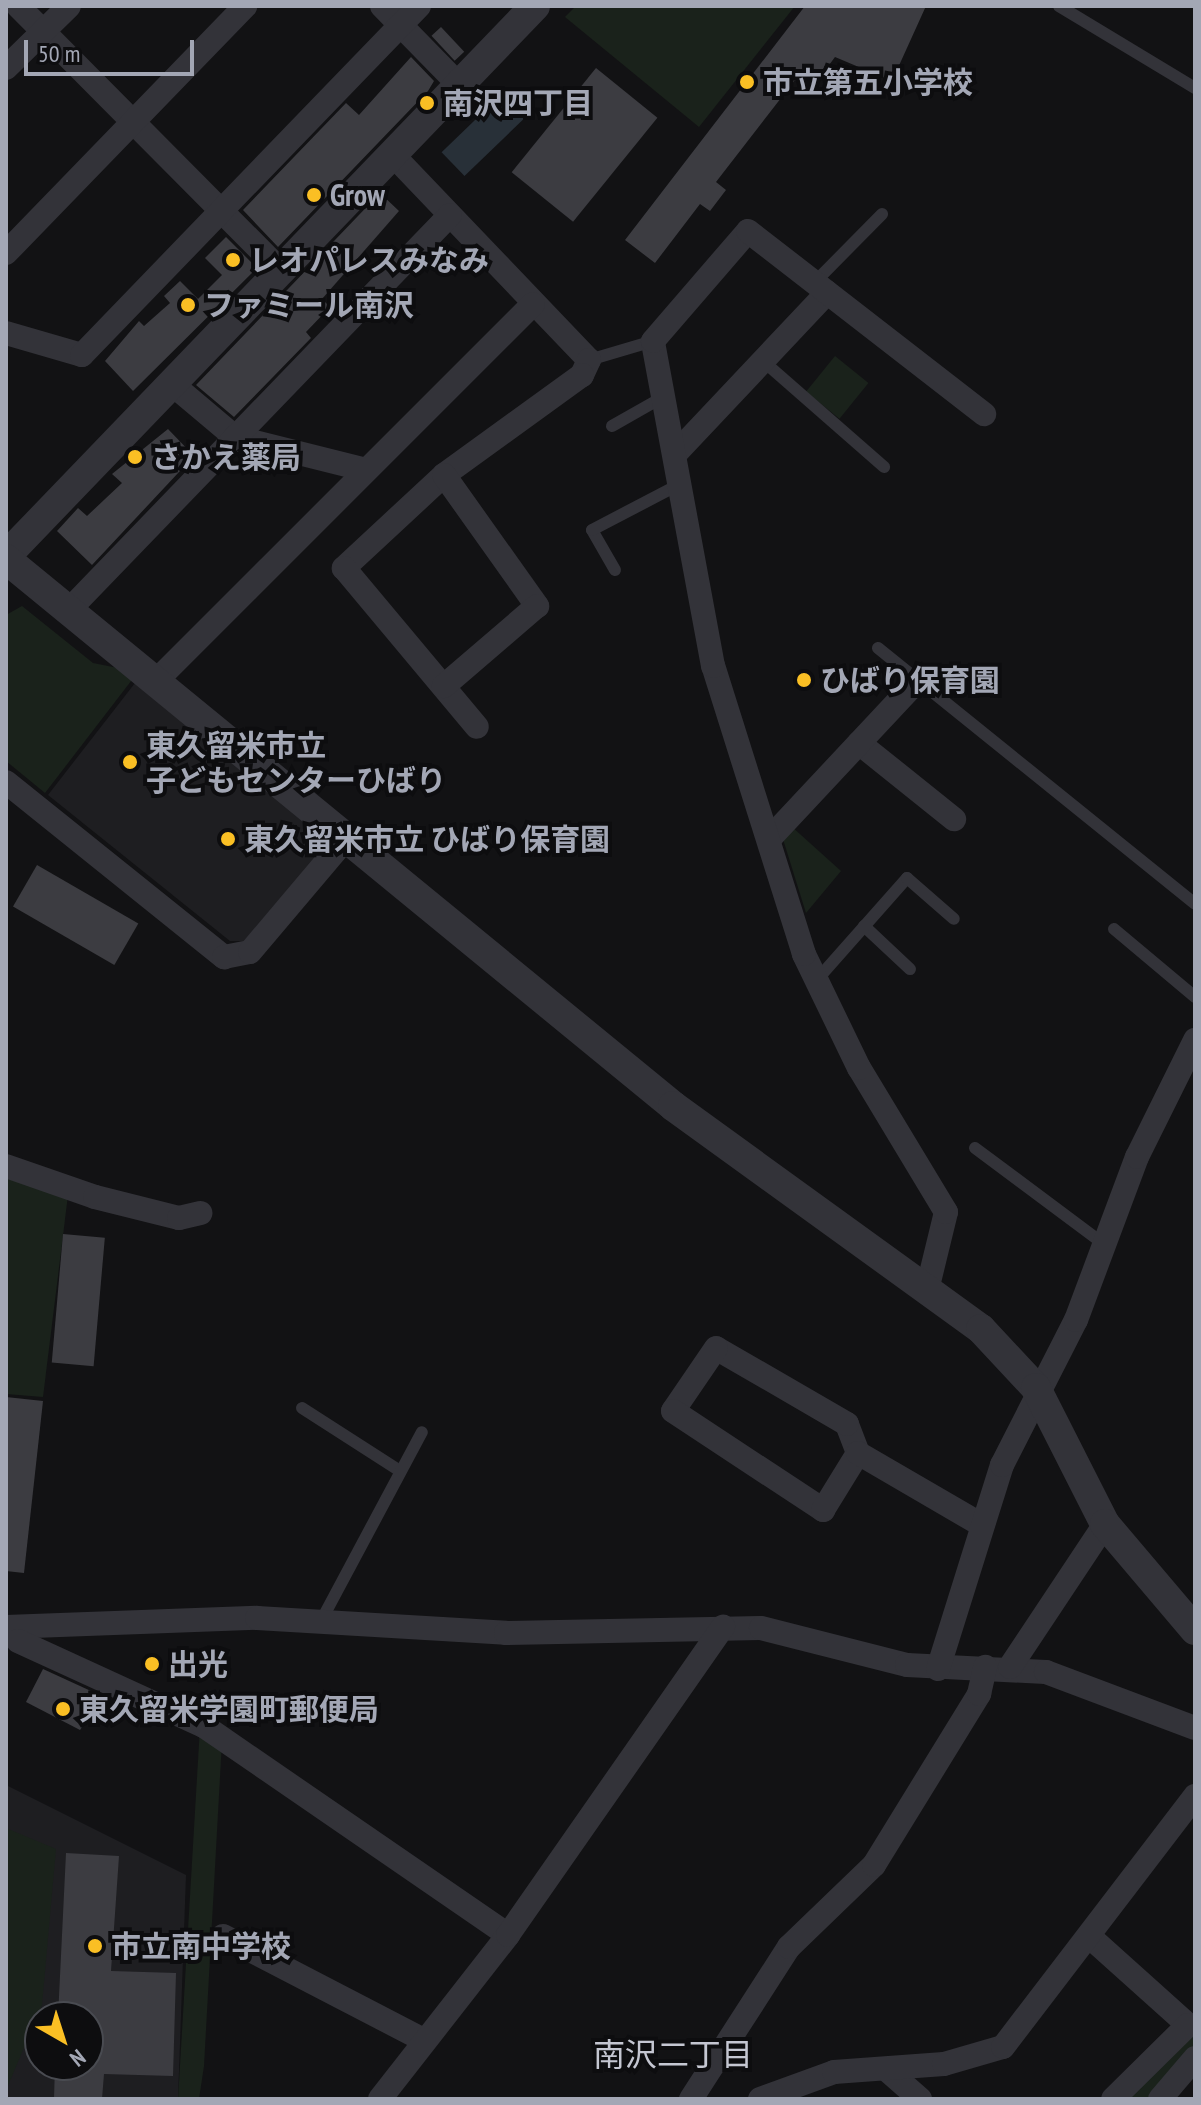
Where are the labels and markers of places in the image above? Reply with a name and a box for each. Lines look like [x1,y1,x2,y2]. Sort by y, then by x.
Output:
place label: 市立第五小学校 [763,64,973,100]
marker: 市立第五小学校 [738,73,756,91]
place label: 南沢四丁目 [443,85,593,121]
marker: 南沢四丁目 [418,94,436,112]
place label: Grow [330,177,385,213]
marker: Grow [305,186,323,204]
place label: レオパレスみなみ [249,242,489,278]
marker: レオパレスみなみ [224,251,242,269]
place label: ファミール南沢 [204,287,414,323]
marker: ファミール南沢 [179,296,197,314]
place label: さかえ薬局 [151,439,301,475]
marker: さかえ薬局 [126,448,144,466]
place label: ひばり保育園 [820,662,1000,698]
marker: ひばり保育園 [795,671,813,689]
place label: 東久留米市立 子どもセンターひばり [146,727,446,798]
marker: 東久留米市立 子どもセンターひばり [121,753,139,771]
place label: 東久留米市立 ひばり保育園 [244,821,610,857]
marker: 東久留米市立 ひばり保育園 [219,830,237,848]
place label: 出光 [168,1646,228,1682]
marker: 出光 [143,1655,161,1673]
place label: 東久留米学園町郵便局 [79,1691,379,1727]
marker: 東久留米学園町郵便局 [54,1700,72,1718]
place label: 市立南中学校 [111,1928,291,1964]
marker: 市立南中学校 [86,1937,104,1955]

